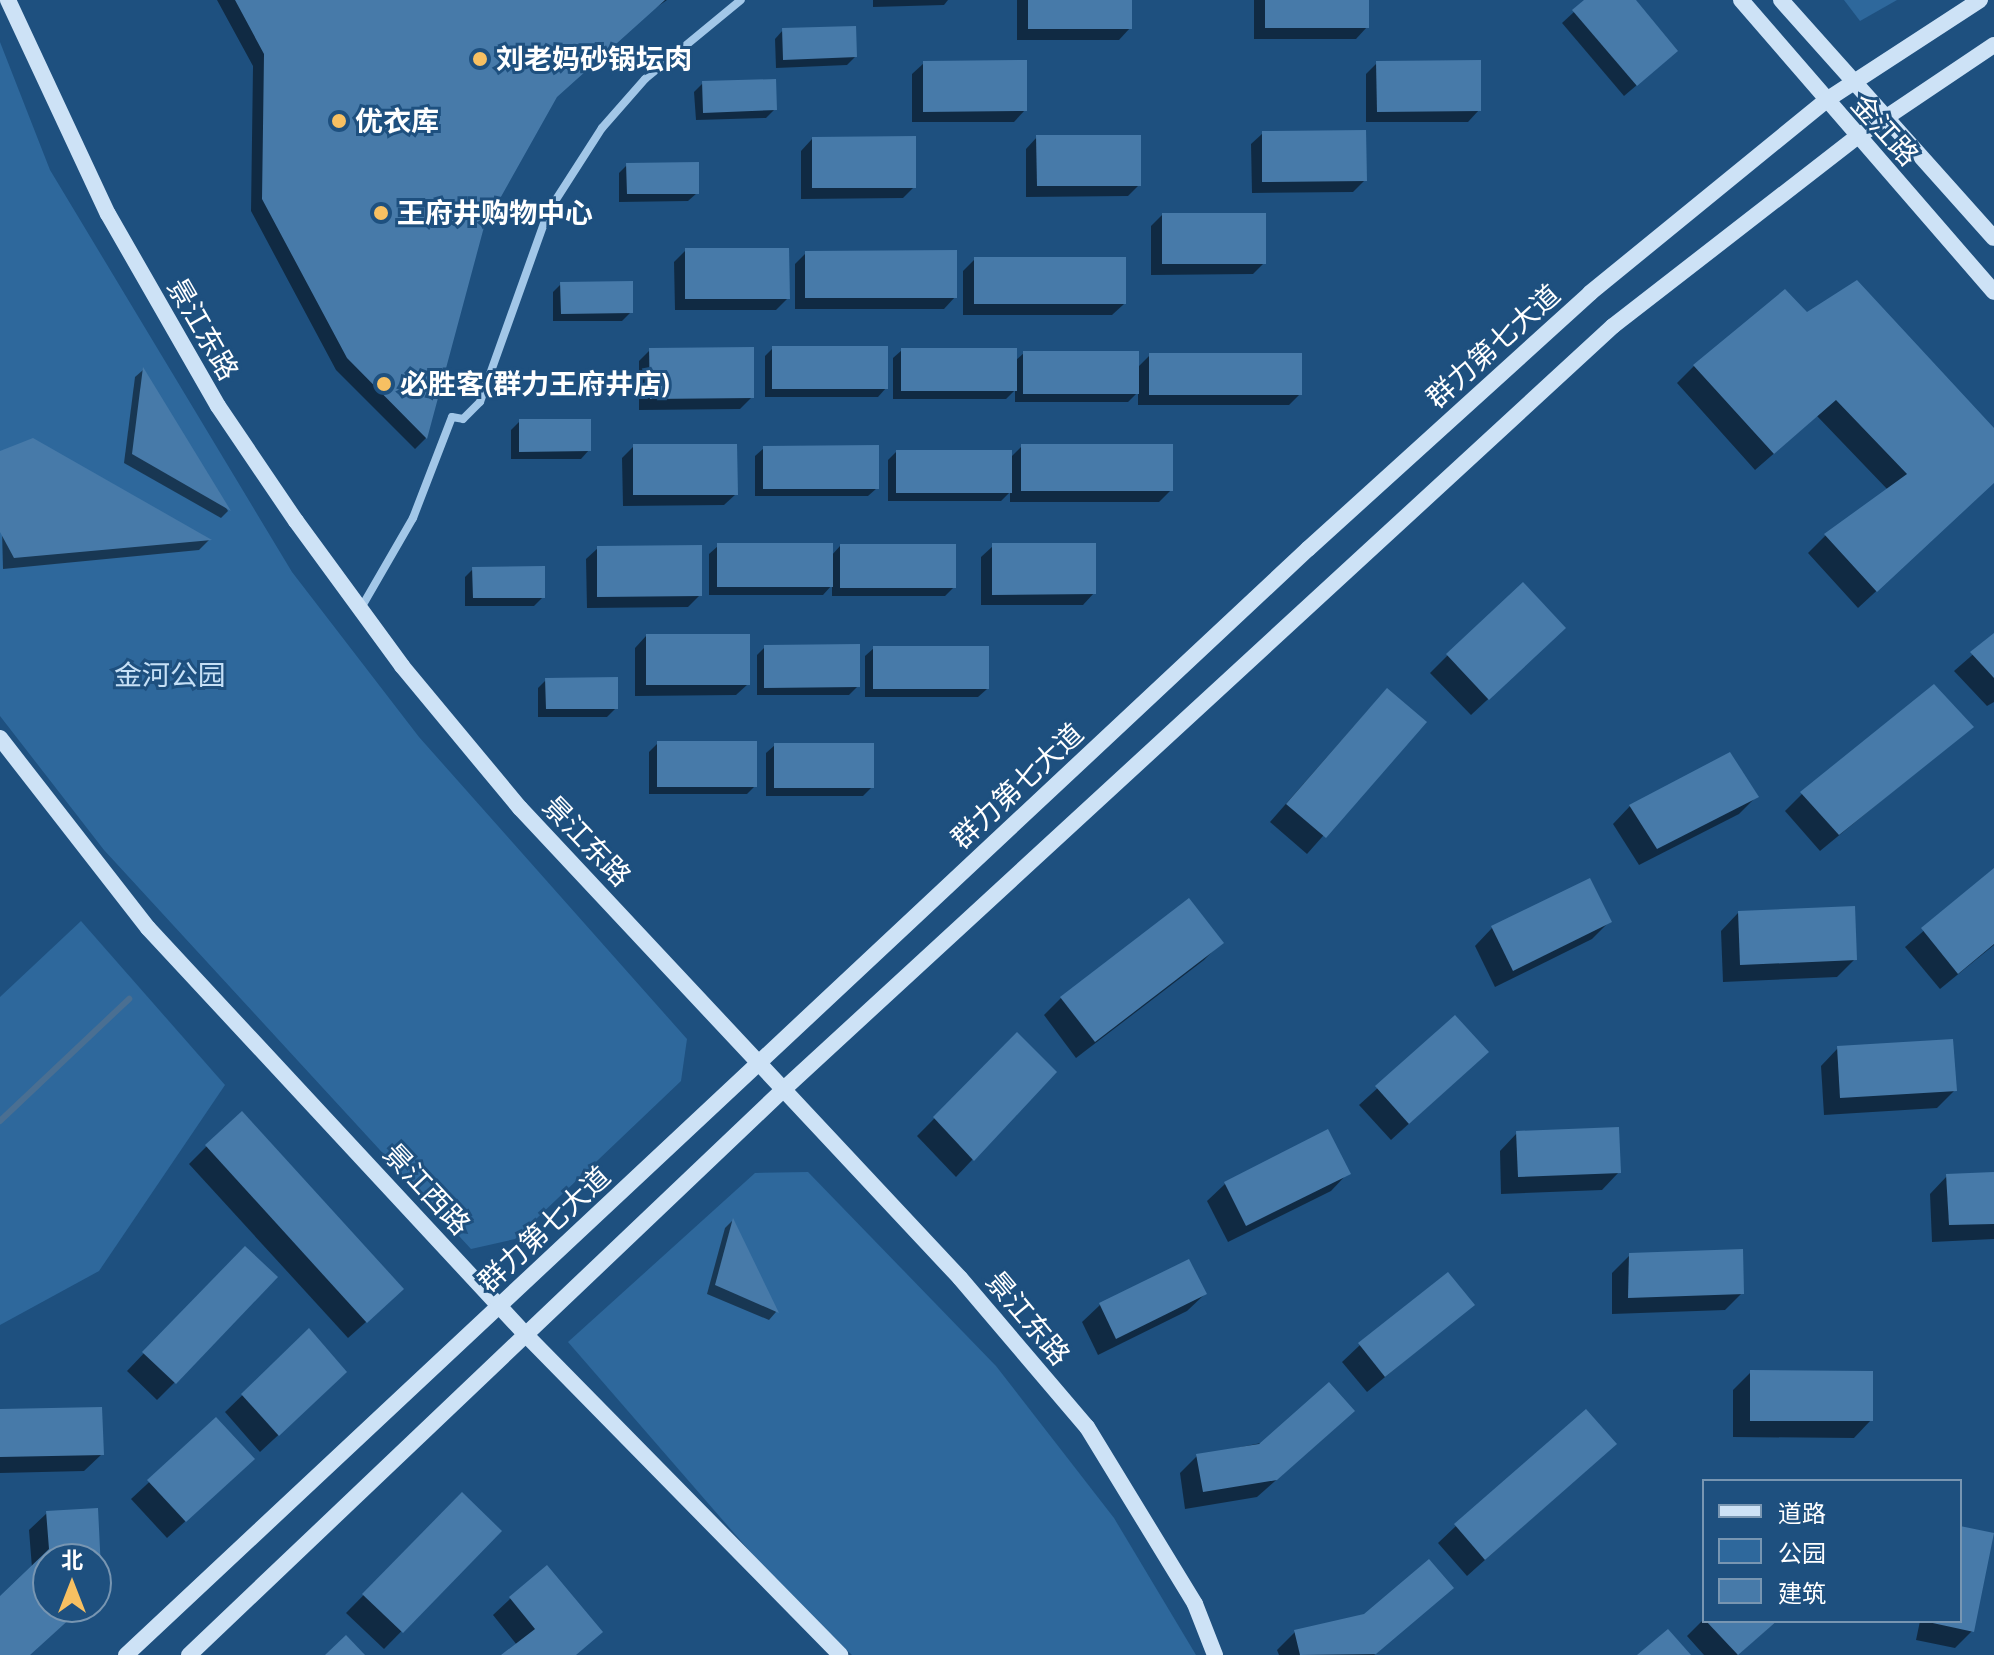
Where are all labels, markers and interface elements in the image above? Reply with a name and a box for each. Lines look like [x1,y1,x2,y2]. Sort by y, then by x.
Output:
place label: 刘老妈砂锅坛肉 [496,42,692,76]
marker: 刘老妈砂锅坛肉 [471,50,489,68]
street label: 金江路 [1844,88,1926,172]
place label: 优衣库 [355,104,439,138]
marker: 优衣库 [330,112,348,130]
place label: 王府井购物中心 [397,196,593,230]
marker: 王府井购物中心 [372,204,390,222]
street label: 景江东路 [160,272,246,386]
street label: 群力第七大道 [1419,277,1567,415]
place label: 必胜客(群力王府井店) [400,367,670,401]
marker: 必胜客(群力王府井店) [375,375,393,393]
park label: 金河公园 [114,658,226,692]
street label: 群力第七大道 [944,716,1090,856]
street label: 景江东路 [536,789,638,893]
street label: 景江西路 [377,1137,477,1241]
street label: 群力第七大道 [471,1159,617,1299]
street label: 景江东路 [979,1264,1077,1372]
legend [1702,1479,1962,1623]
text: 道路 [1778,1499,1826,1528]
text: 公园 [1778,1539,1826,1568]
north arrow [32,1543,112,1623]
text: 北 [61,1547,83,1574]
text: 建筑 [1778,1579,1826,1608]

